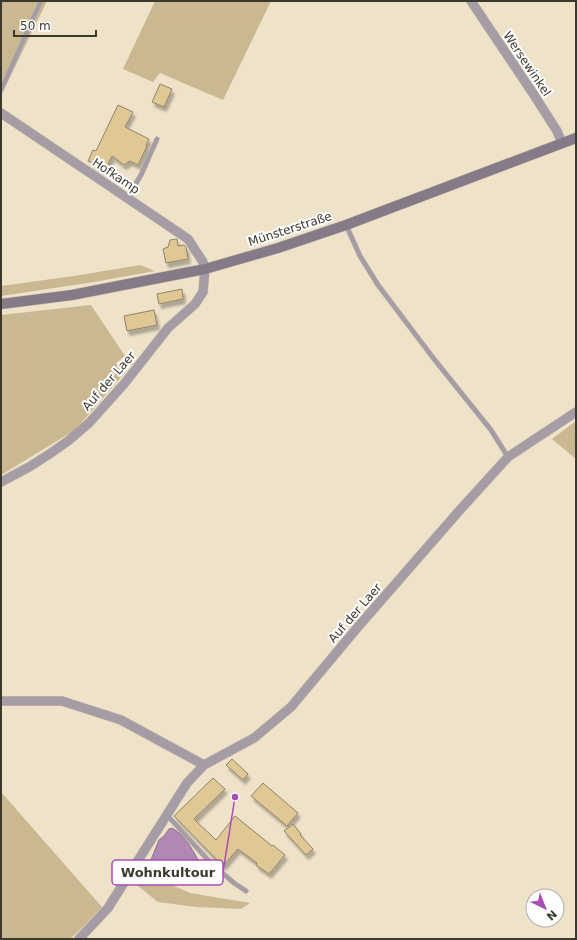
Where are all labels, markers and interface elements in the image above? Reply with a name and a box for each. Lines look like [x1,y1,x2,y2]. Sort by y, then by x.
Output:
scale bar [14,12,96,38]
text: 50 m [20,19,51,33]
street label: Wersewinkel [500,29,554,99]
street label: Hofkamp [90,155,142,197]
street label: Münsterstraße [246,209,334,249]
street label: Auf der Laer [79,348,139,414]
street label: Auf der Laer [325,580,385,646]
callout: Wohnkultour [112,860,223,885]
text: Wohnkultour [121,865,216,880]
north arrow [525,888,565,928]
text: N [544,907,559,923]

